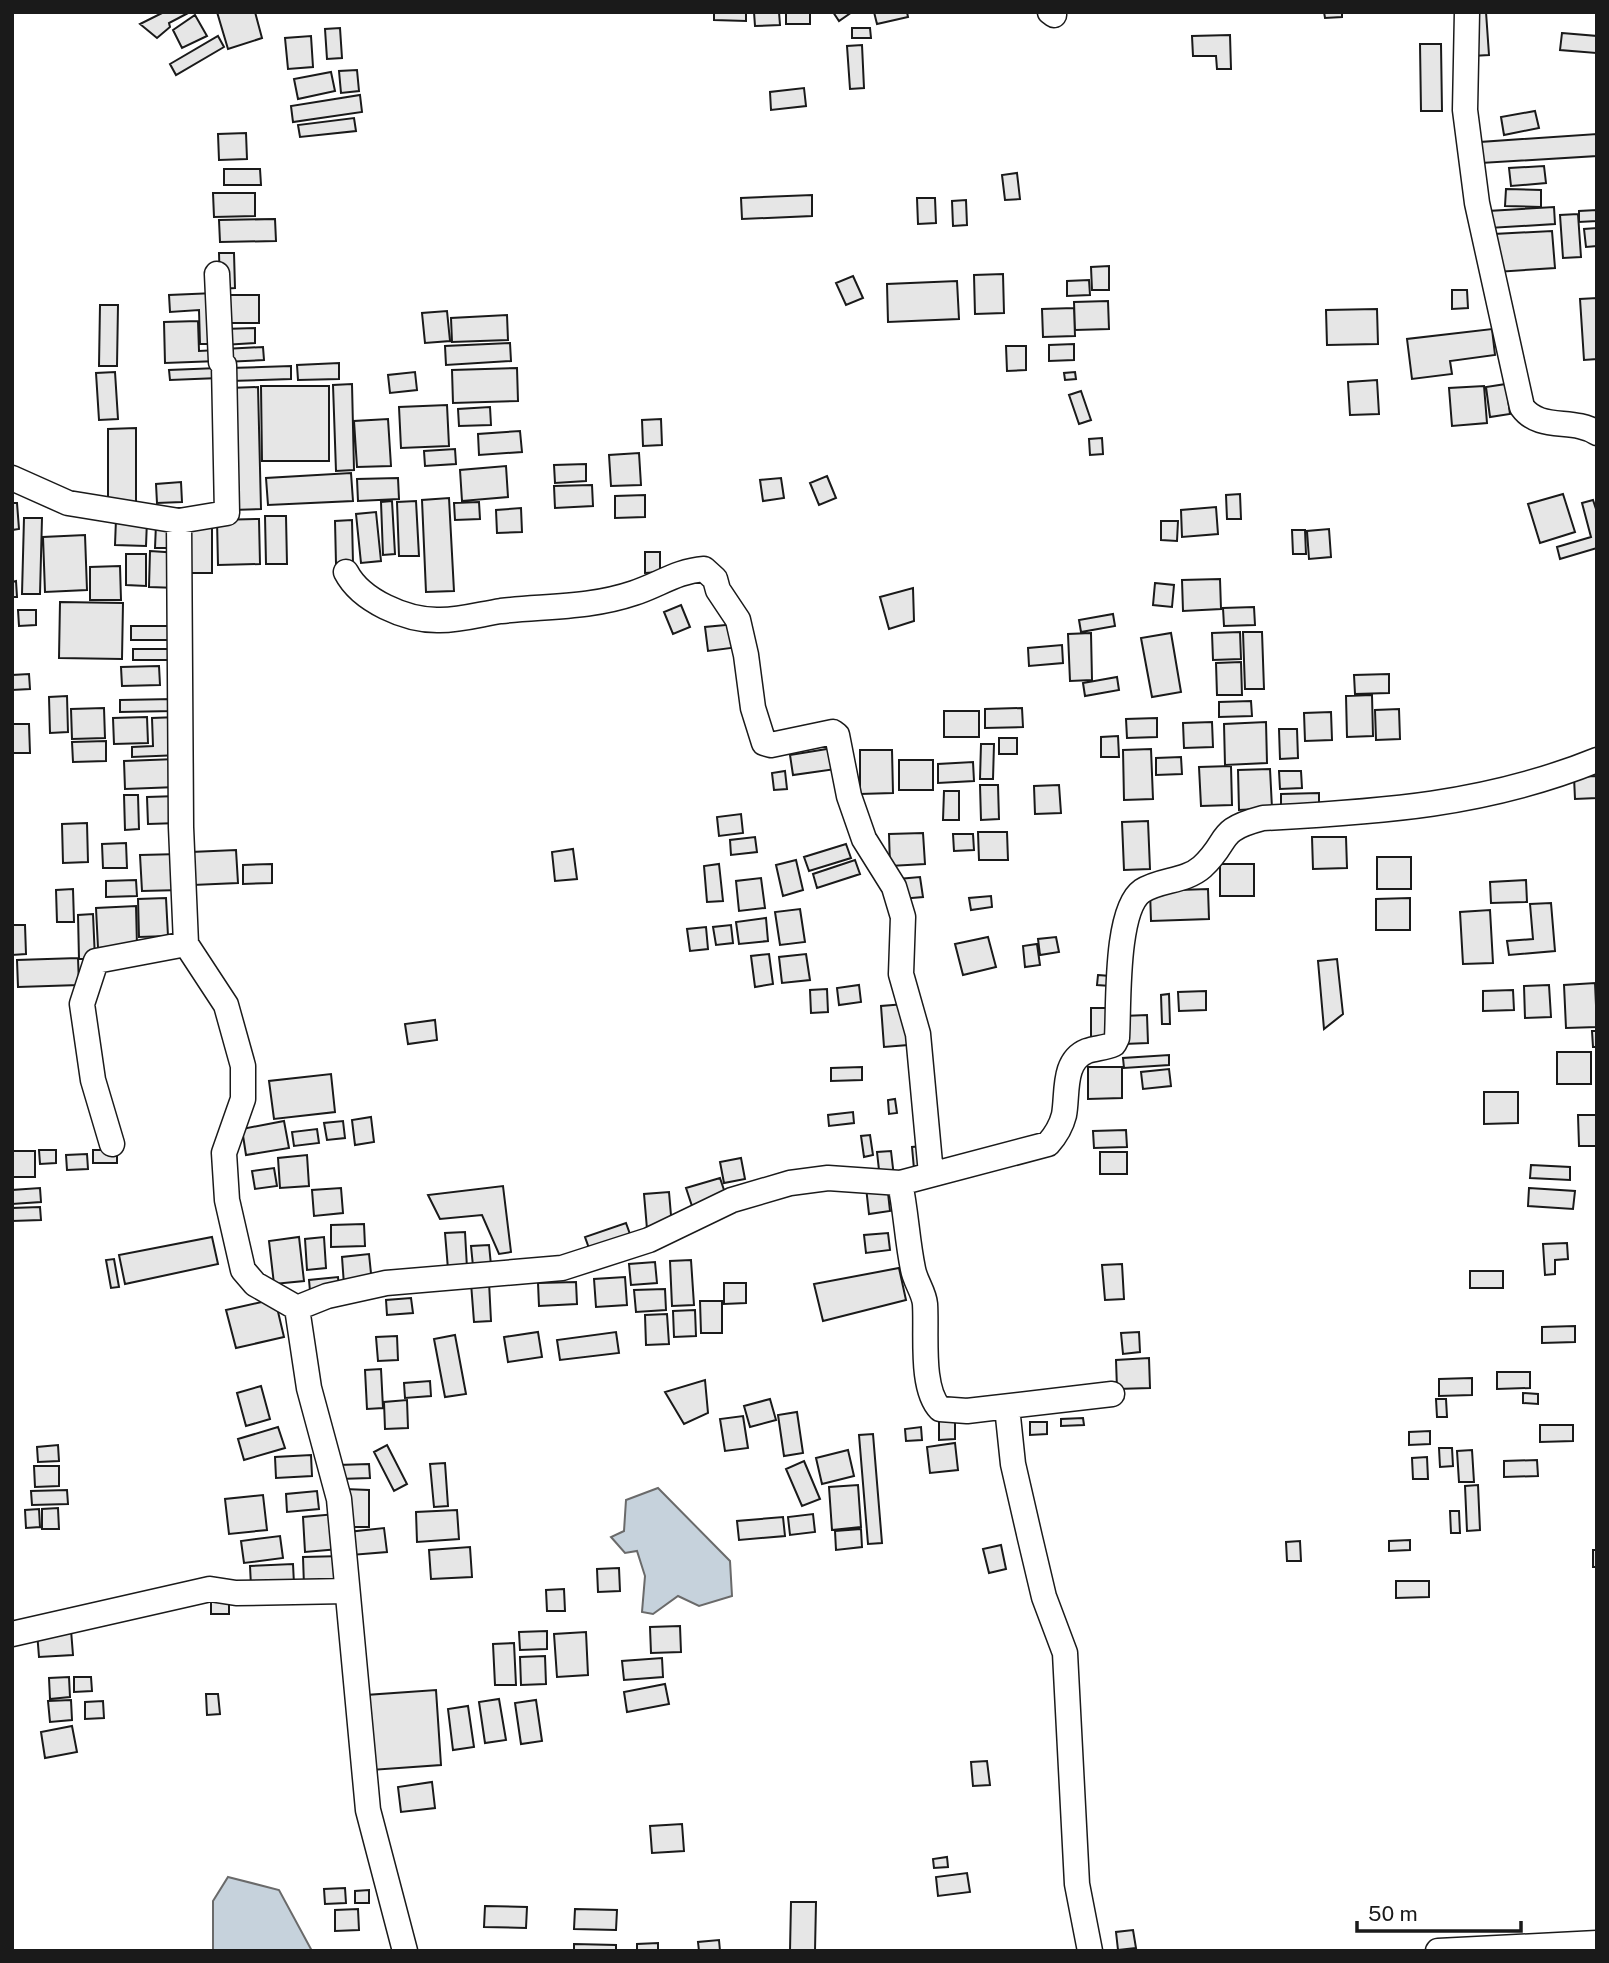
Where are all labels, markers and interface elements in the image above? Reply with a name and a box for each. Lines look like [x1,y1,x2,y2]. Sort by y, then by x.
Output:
scale bar [1357,1890,1522,1934]
text: 50 m [1368,1901,1418,1926]

